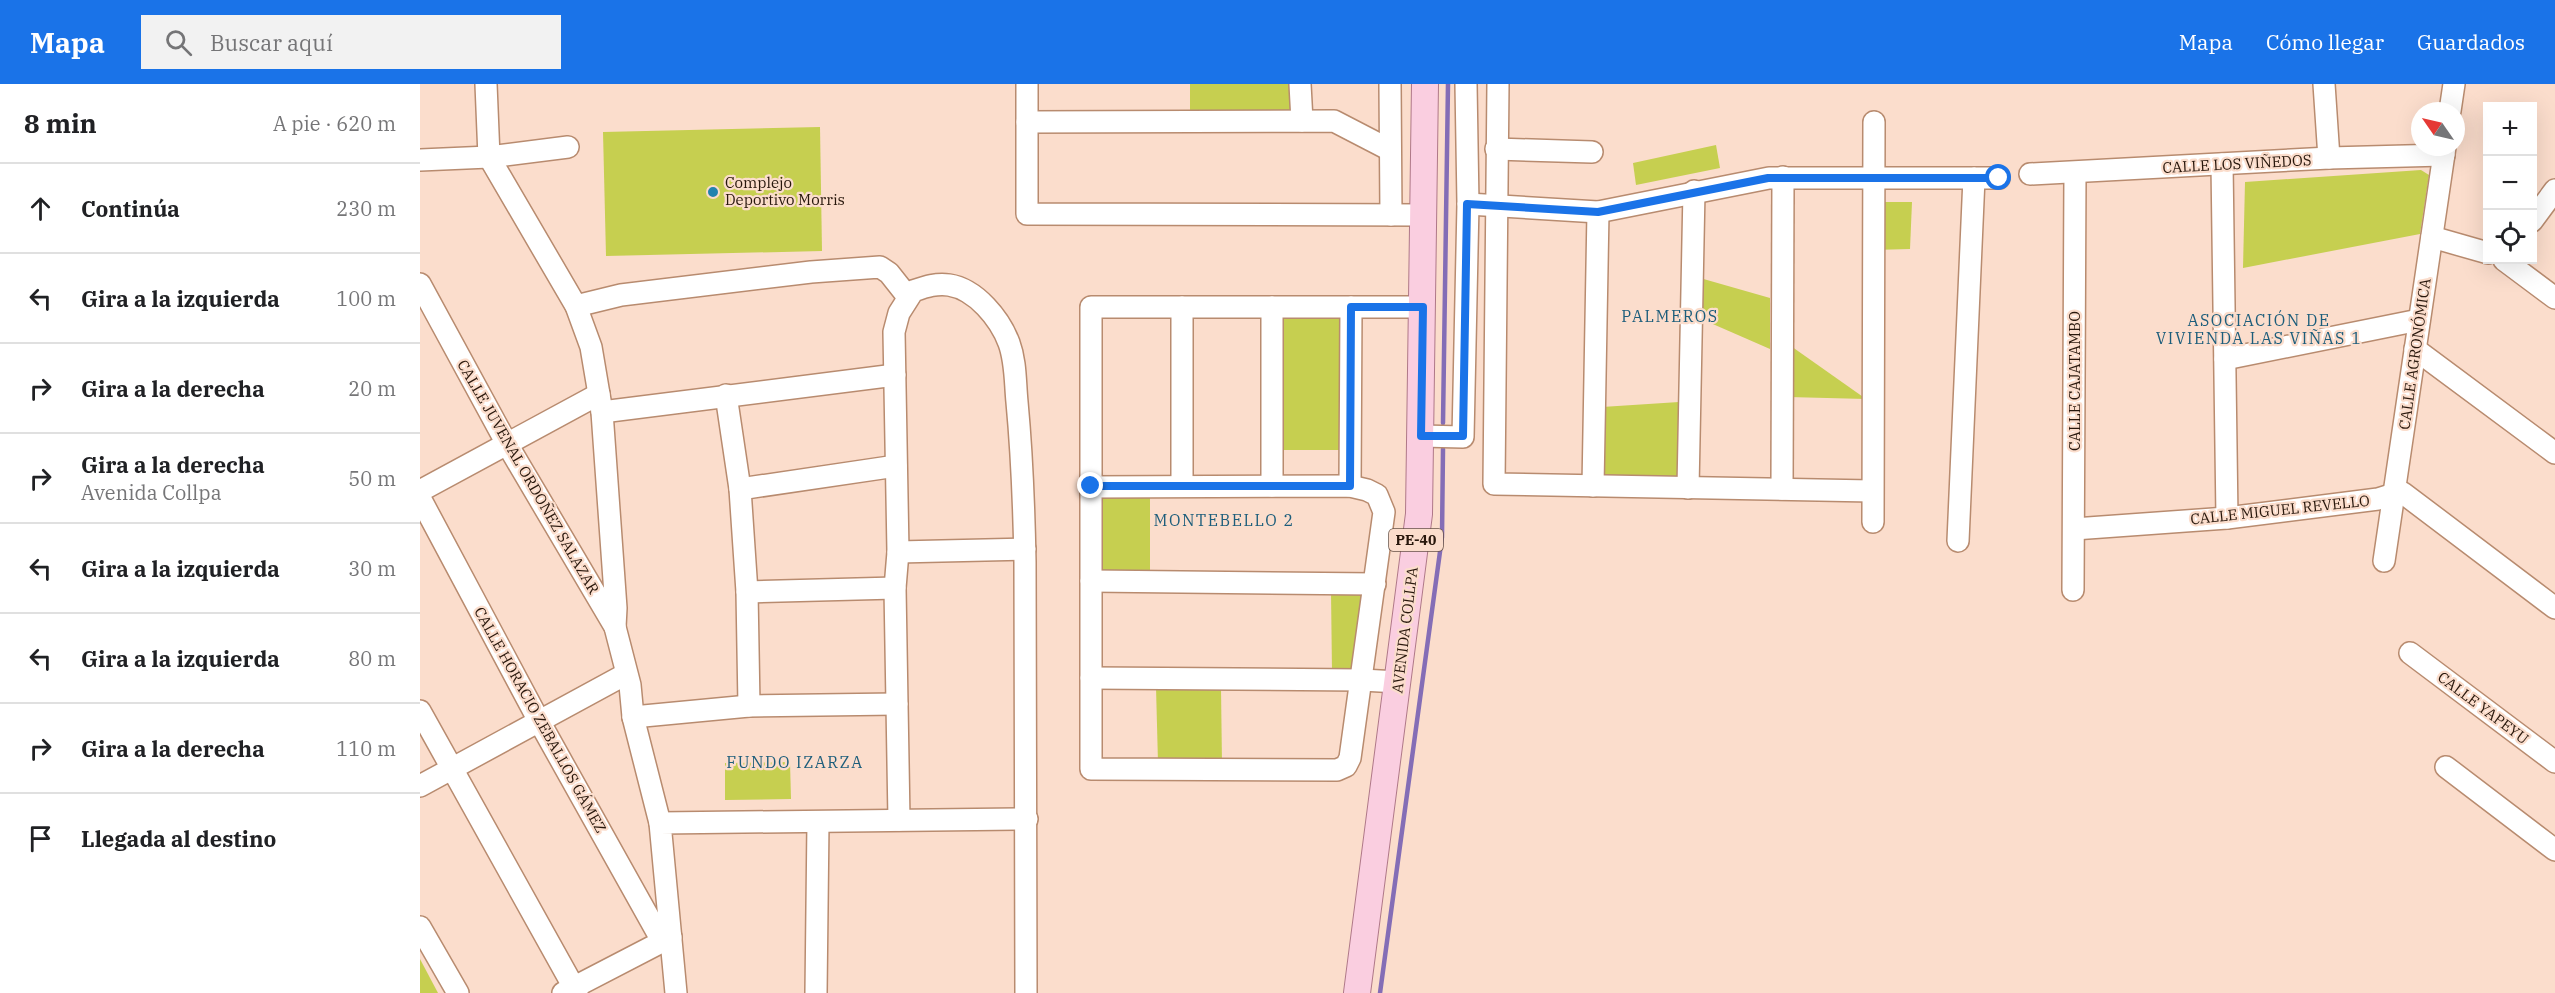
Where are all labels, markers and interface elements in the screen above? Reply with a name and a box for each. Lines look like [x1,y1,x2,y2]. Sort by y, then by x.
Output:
search box [141,15,561,69]
text: Mapa [30,24,105,61]
icon: search [162,26,195,59]
text: Buscar aquí [210,28,333,57]
text: Mapa [2179,28,2233,56]
text: Cómo llegar [2266,28,2384,56]
text: Guardados [2417,28,2525,56]
north arrow [2411,102,2465,156]
map controls [2483,102,2537,264]
button: + [2483,102,2537,156]
text: 8 min [24,106,97,140]
text: A pie · 620 m [273,110,396,137]
street label: CALLE LOS VIÑEDOS [2162,150,2312,177]
button: − [2483,156,2537,210]
route start [1985,164,2011,190]
place label: Complejo Deportivo Morris [725,173,845,209]
marker: Complejo Deportivo Morris [706,185,720,199]
icon: ahead [24,192,57,225]
text: Continúa [81,194,180,223]
text: 230 m [336,195,396,222]
button: locate [2483,210,2537,264]
street label: CALLE AGRONÓMICA [2394,276,2435,431]
icon: left [24,282,57,315]
text: Gira a la izquierda [81,284,280,313]
text: 100 m [336,285,396,312]
district label: PALMEROS [1621,306,1719,326]
district label: ASOCIACIÓN DE VIVIENDA LAS VIÑAS 1 [2156,309,2362,348]
street label: CALLE CAJATAMBO [2065,311,2084,451]
street label: CALLE JUVENAL ORDOÑEZ SALAZAR [453,356,603,597]
icon: right [24,372,57,405]
text: Gira a la derecha [81,374,265,403]
text: 20 m [348,375,396,402]
text: Gira a la derecha [81,450,265,479]
icon: right [24,462,57,495]
text: 50 m [348,465,396,492]
route end [1077,472,1103,498]
text: Avenida Collpa [81,479,222,506]
street label: CALLE MIGUEL REVELLO [2189,491,2371,528]
district label: MONTEBELLO 2 [1153,510,1295,530]
road number: PE-40 [1389,529,1443,551]
icon: left [24,552,57,585]
text: Gira a la izquierda [81,554,280,583]
text: 30 m [348,555,396,582]
street label: AVENIDA COLLPA [1387,565,1422,694]
street label: CALLE HORACIO ZEBALLOS GÁMEZ [470,603,611,836]
icon: left [24,642,57,675]
text: Gira a la izquierda [81,644,280,673]
text: 80 m [348,645,396,672]
street label: CALLE YAPEYU [2434,667,2533,748]
icon: right [24,732,57,765]
text: Gira a la derecha [81,734,265,763]
text: 110 m [336,735,396,762]
district label: FUNDO IZARZA [726,752,864,772]
icon: arrive [24,822,57,855]
text: Llegada al destino [81,824,276,853]

